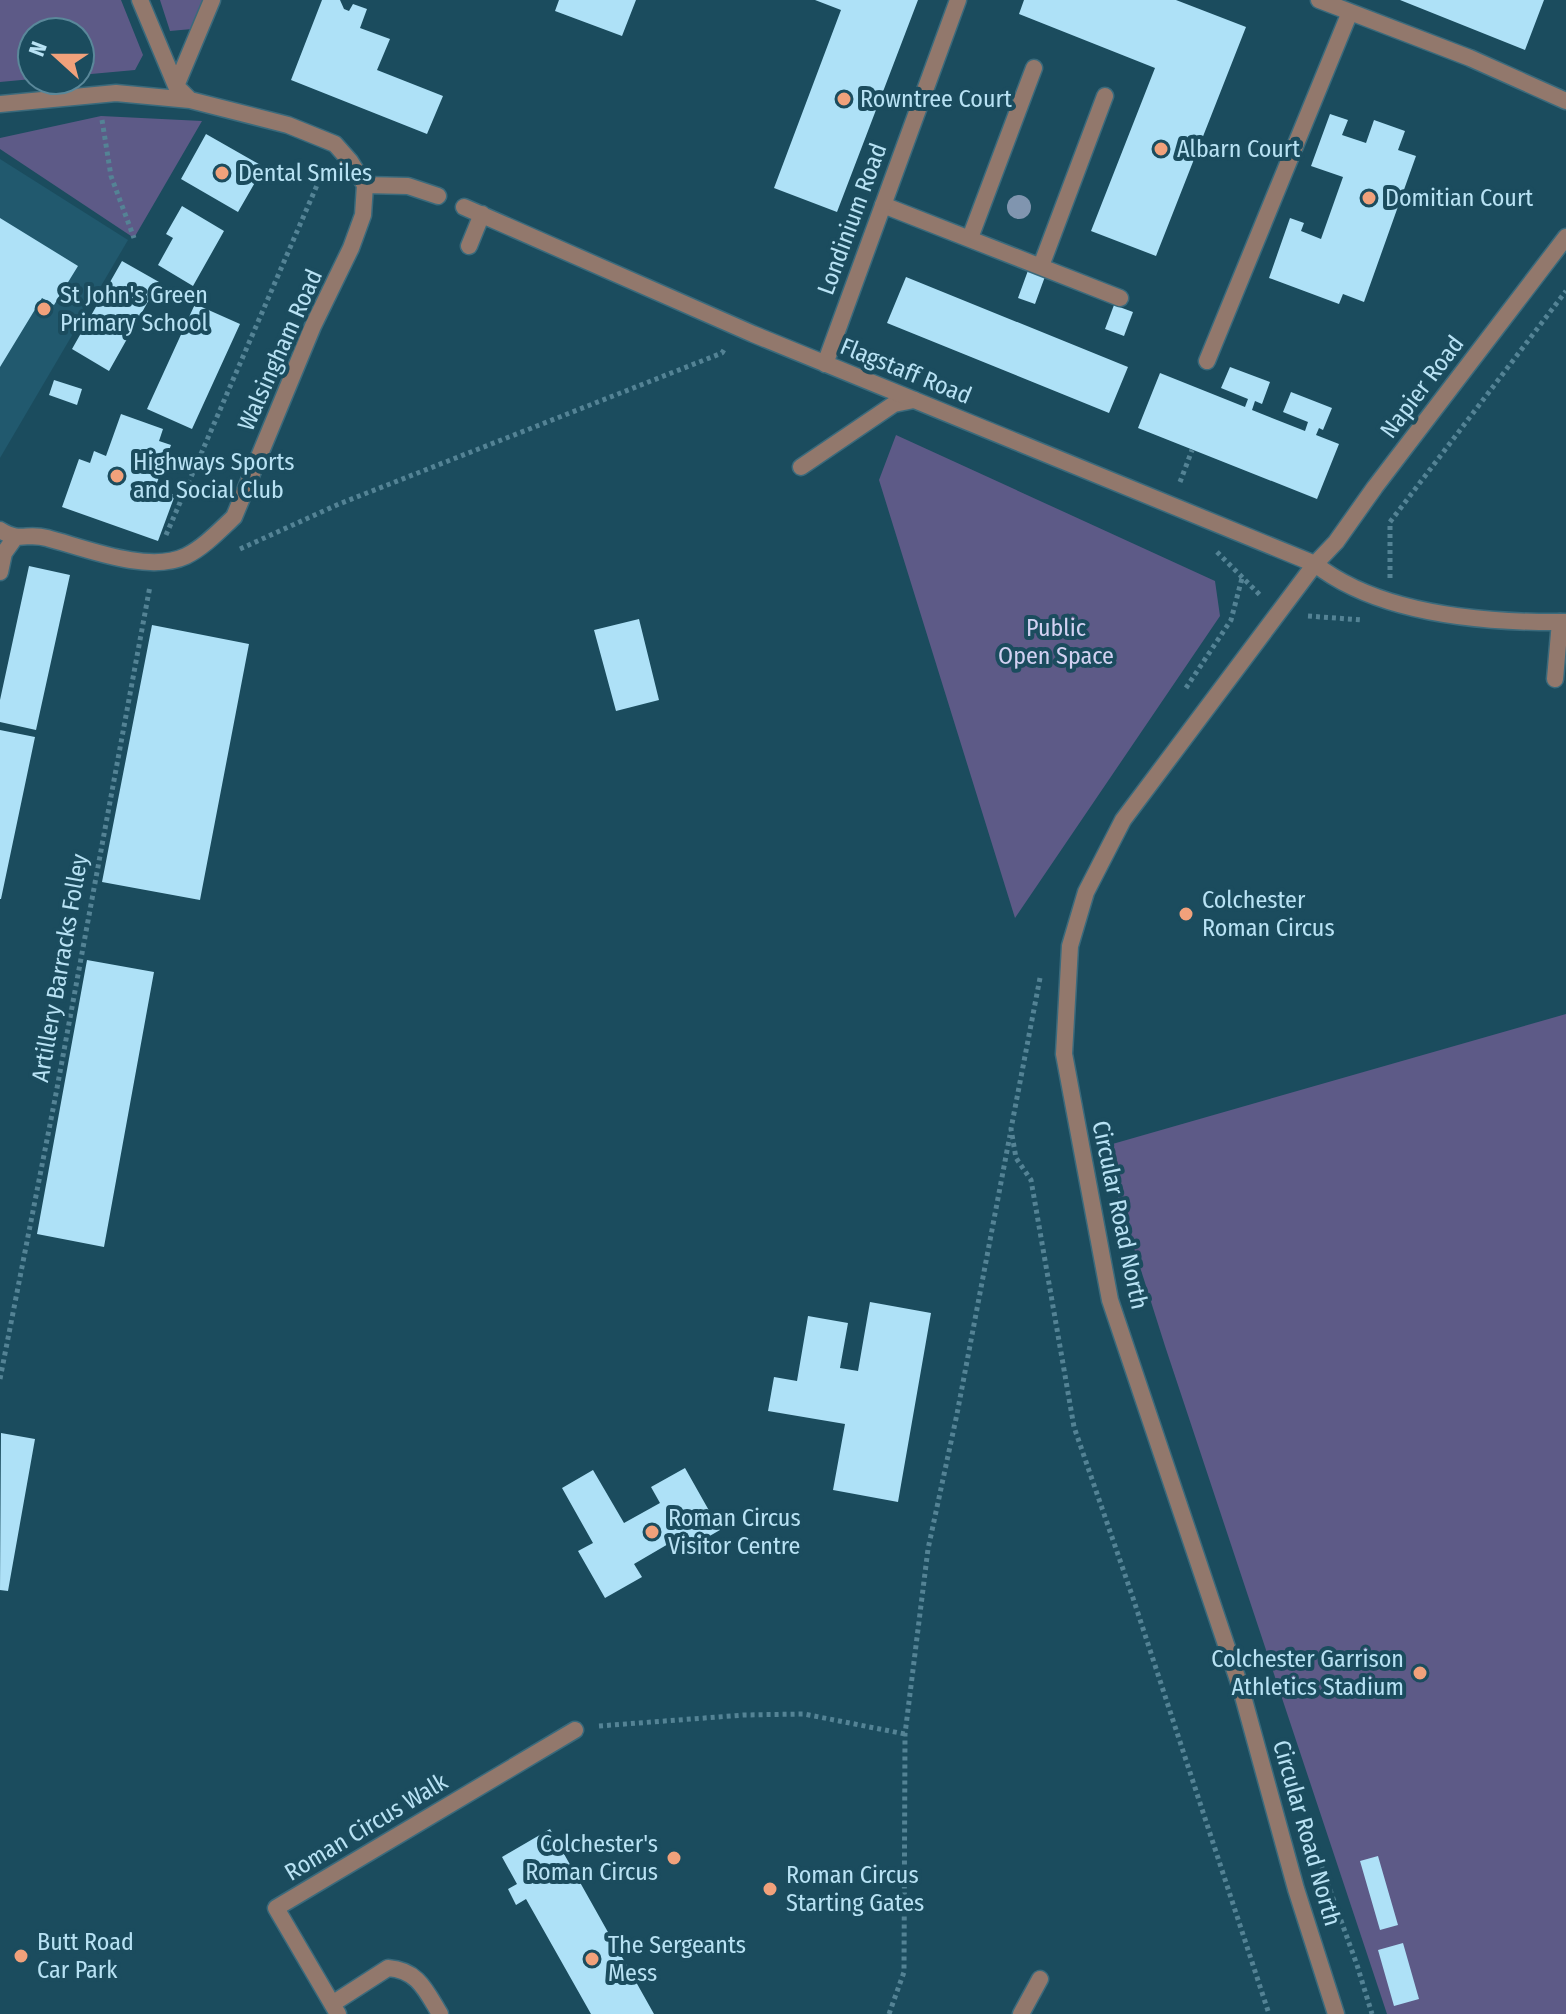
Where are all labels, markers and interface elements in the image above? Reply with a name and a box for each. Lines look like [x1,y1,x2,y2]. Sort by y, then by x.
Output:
north arrow [16,16,96,96]
text: N [23,38,53,60]
place label: Rowntree Court [860,85,1012,113]
marker: Rowntree Court [835,90,853,108]
place label: Albarn Court [1177,135,1300,163]
street label: Londinium Road [812,139,892,299]
marker: Albarn Court [1152,140,1170,158]
place label: Dental Smiles [238,159,372,187]
marker: Dental Smiles [213,164,231,182]
place label: Domitian Court [1385,184,1533,212]
marker: Domitian Court [1360,189,1378,207]
street label: Walsingham Road [232,265,328,435]
place label: St John's Green Primary School [60,281,208,337]
marker: St John's Green Primary School [35,300,53,318]
street label: Napier Road [1374,330,1470,444]
street label: Flagstaff Road [836,332,976,410]
place label: Highways Sports and Social Club [133,448,295,504]
marker: Highways Sports and Social Club [108,467,126,485]
park label: Public Open Space [998,614,1114,670]
street label: Artillery Barracks Folley [26,851,94,1084]
place label: Colchester Roman Circus [1202,886,1335,942]
marker: Colchester Roman Circus [1177,905,1195,923]
street label: Circular Road North [1086,1118,1154,1312]
place label: Roman Circus Visitor Centre [668,1504,801,1560]
marker: Roman Circus Visitor Centre [643,1523,661,1541]
place label: Colchester Garrison Athletics Stadium [1211,1645,1404,1701]
marker: Colchester Garrison Athletics Stadium [1411,1664,1429,1682]
street label: Circular Road North [1267,1737,1347,1929]
street label: Roman Circus Walk [280,1767,453,1887]
place label: Colchester's Roman Circus [525,1830,658,1886]
marker: Colchester's Roman Circus [665,1849,683,1867]
place label: Roman Circus Starting Gates [786,1861,924,1917]
marker: Roman Circus Starting Gates [761,1880,779,1898]
place label: Butt Road Car Park [37,1928,134,1984]
place label: The Sergeants Mess [608,1931,746,1987]
marker: Butt Road Car Park [12,1947,30,1965]
marker: The Sergeants Mess [583,1950,601,1968]

